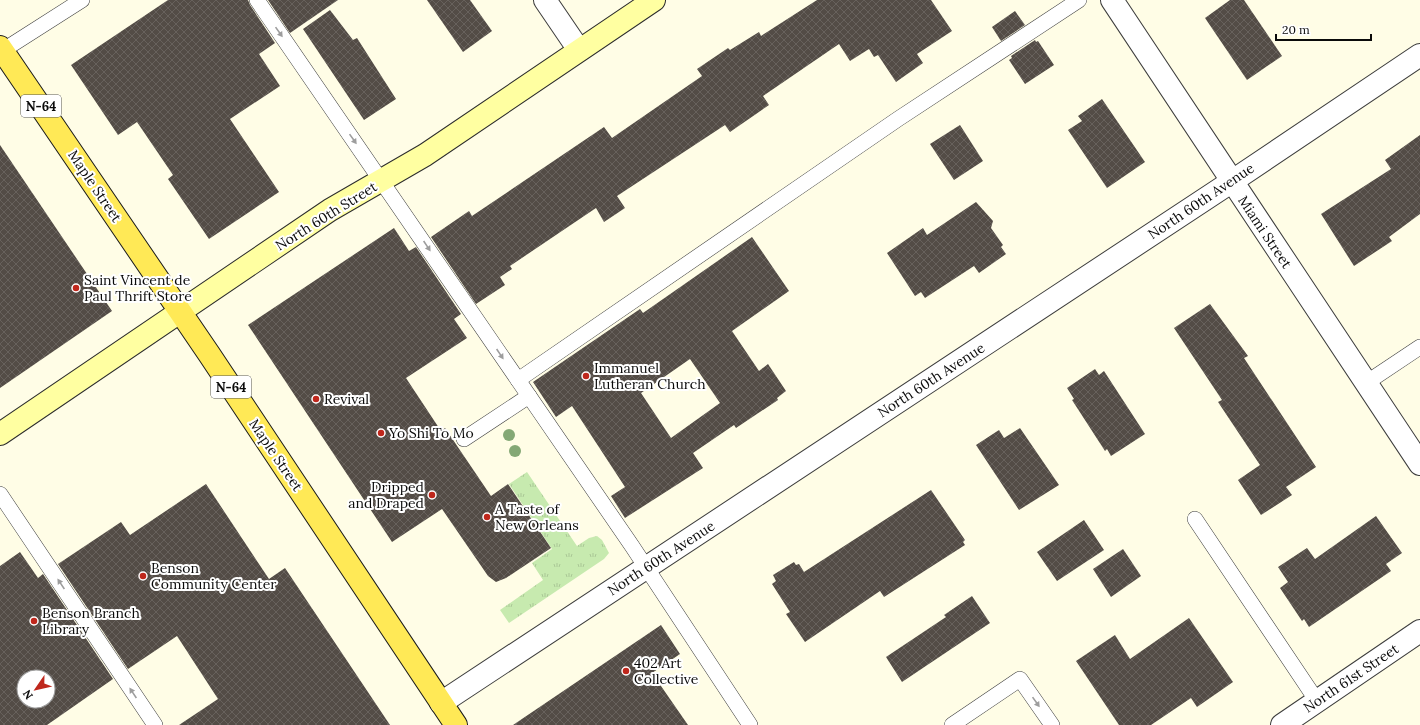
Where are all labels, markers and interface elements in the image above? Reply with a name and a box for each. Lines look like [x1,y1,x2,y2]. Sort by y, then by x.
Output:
scale bar [1276,16,1371,42]
text: 20 m [1282,22,1310,37]
one-way arrow [275,27,283,37]
road number: N-64 [21,95,61,117]
one-way arrow [349,134,357,144]
street label: Maple Street [64,146,126,226]
street label: North 60th Avenue [1145,159,1258,243]
street label: North 60th Street [272,177,381,254]
street label: Miami Street [1234,192,1296,272]
one-way arrow [423,241,431,251]
place label: Saint Vincent de Paul Thrift Store [84,271,192,305]
marker: Saint Vincent de Paul Thrift Store [71,283,81,293]
street label: North 60th Avenue [874,338,988,421]
one-way arrow [496,348,504,359]
place label: Immanuel Lutheran Church [594,359,706,393]
marker: Immanuel Lutheran Church [581,371,591,381]
road number: N-64 [211,376,251,398]
place label: Revival [324,390,369,408]
marker: Revival [311,394,321,404]
street label: Maple Street [245,415,307,495]
place label: Yo Shi To Mo [388,424,474,442]
marker: Yo Shi To Mo [376,428,386,438]
place label: Dripped and Draped [348,478,424,512]
marker: Dripped and Draped [427,490,437,500]
place label: A Taste of New Orleans [494,500,579,534]
marker: A Taste of New Orleans [482,512,492,522]
street label: North 60th Avenue [604,516,718,599]
place label: Benson Community Center [151,559,276,593]
marker: Benson Community Center [138,571,148,581]
one-way arrow [57,579,65,590]
place label: Benson Branch Library [42,604,140,638]
marker: Benson Branch Library [29,616,39,626]
street label: North 61st Street [1300,639,1402,716]
place label: 402 Art Collective [634,654,699,688]
marker: 402 Art Collective [621,666,631,676]
north arrow [16,669,56,709]
text: N [19,687,36,702]
one-way arrow [129,687,137,698]
one-way arrow [1032,697,1040,707]

